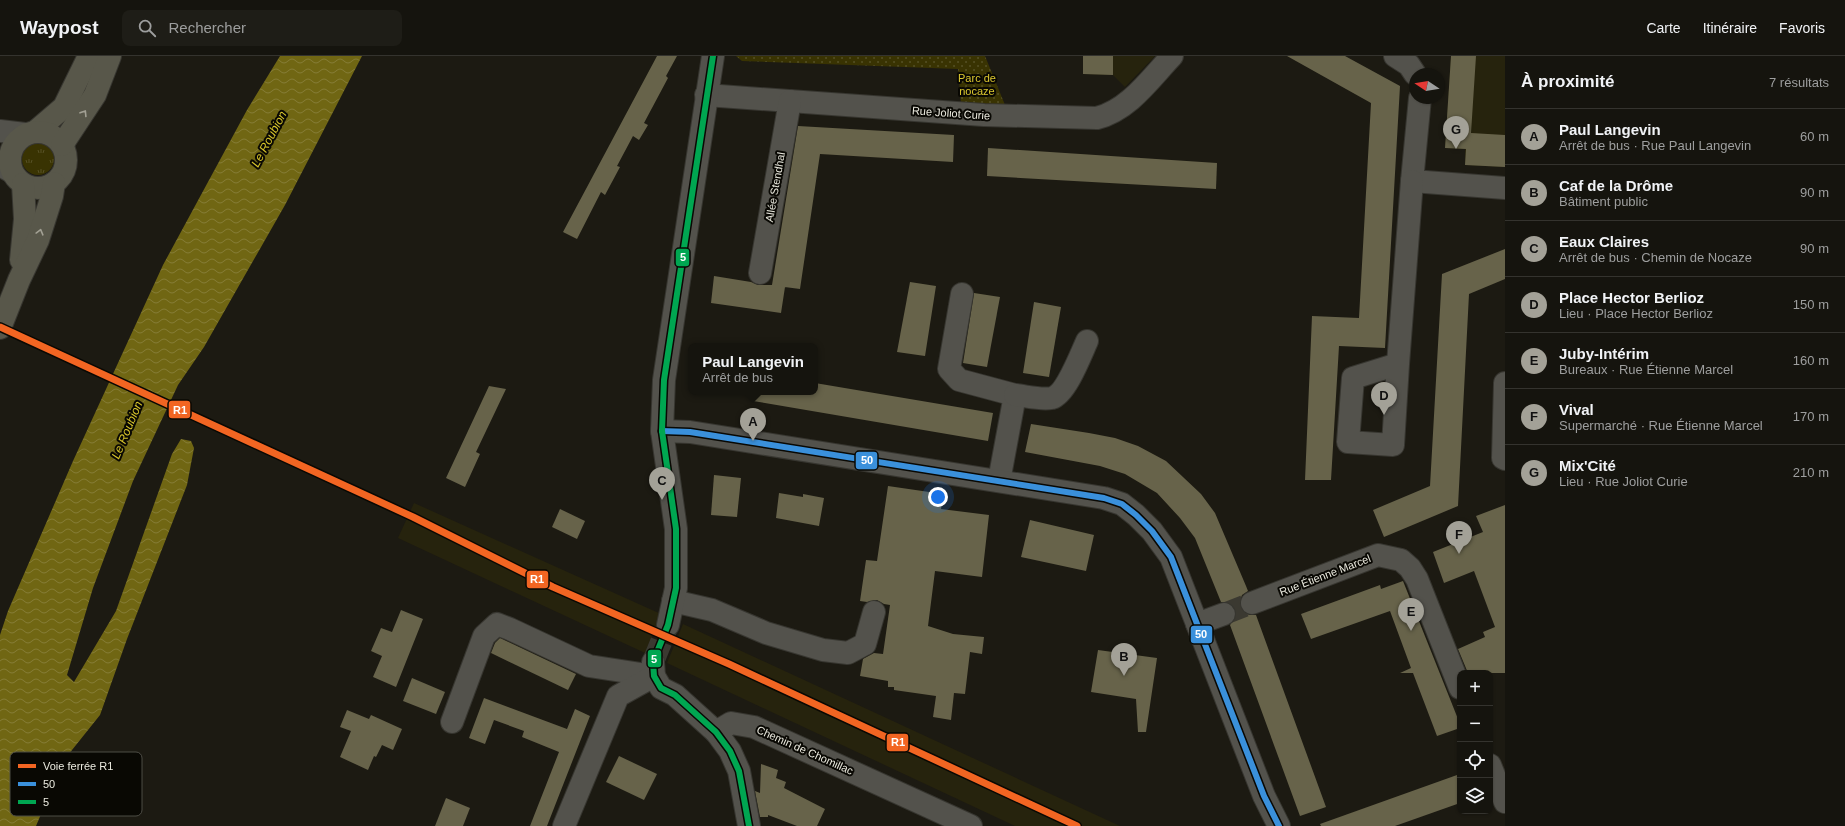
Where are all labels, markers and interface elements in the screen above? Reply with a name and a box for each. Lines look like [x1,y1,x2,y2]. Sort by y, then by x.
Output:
search box [122,10,402,46]
text: Waypost [20,17,98,38]
icon: search [136,17,158,39]
text: Rechercher [168,19,246,36]
text: Carte [1646,20,1681,36]
text: Itinéraire [1703,20,1757,36]
text: Favoris [1779,20,1825,36]
north arrow [1409,68,1445,104]
park label: Parc de nocaze [958,72,996,97]
text: À proximité [1521,72,1615,91]
text: 7 résultats [1769,75,1829,90]
street label: Rue Joliot Curie [912,104,990,122]
water label: Le Roubion [248,108,290,169]
one-way arrow [79,110,87,117]
pin: G [1443,116,1469,149]
text: Paul Langevin [1559,121,1661,138]
text: A [1529,129,1539,144]
text: 60 m [1800,129,1829,144]
text: Arrêt de bus · Rue Paul Langevin [1559,138,1751,153]
street label: Allée Stendhal [763,151,787,223]
text: Caf de la Drôme [1559,177,1673,194]
text: B [1529,185,1539,200]
text: 90 m [1800,185,1829,200]
text: Bâtiment public [1559,194,1648,209]
one-way arrow [35,229,44,236]
text: Eaux Claires [1559,233,1649,250]
text: C [1529,241,1539,256]
text: 90 m [1800,241,1829,256]
line badge: 5 [675,248,690,267]
text: Arrêt de bus · Chemin de Nocaze [1559,250,1752,265]
text: 5 [680,251,686,263]
text: Place Hector Berlioz [1559,289,1704,306]
text: D [1529,297,1539,312]
text: 150 m [1793,297,1829,312]
text: Lieu · Place Hector Berlioz [1559,306,1713,321]
popup [688,343,818,395]
text: Juby-Intérim [1559,345,1649,362]
text: Paul Langevin [702,353,804,370]
text: E [1530,353,1538,368]
text: 160 m [1793,353,1829,368]
text: Bureaux · Rue Étienne Marcel [1559,362,1733,377]
text: Arrêt de bus [702,370,773,385]
pin: D [1371,382,1397,415]
water label: Le Roubion [109,399,146,461]
line badge: R1 [168,400,191,419]
text: Vival [1559,401,1594,418]
text: R1 [173,404,187,416]
pin: A [740,408,766,441]
text: F [1530,409,1538,424]
text: 170 m [1793,409,1829,424]
text: Supermarché · Rue Étienne Marcel [1559,418,1763,433]
line badge: 50 [855,451,878,470]
text: 50 [861,454,873,466]
text: Mix'Cité [1559,457,1616,474]
text: G [1529,465,1539,480]
text: 210 m [1793,465,1829,480]
pin: C [649,467,675,500]
text: Lieu · Rue Joliot Curie [1559,474,1688,489]
your location [928,487,948,507]
pin: F [1446,521,1472,554]
street label: Rue Étienne Marcel [1278,552,1372,598]
line badge: R1 [526,570,549,589]
text: R1 [530,573,544,585]
pin: E [1398,598,1424,631]
line badge: 50 [1190,625,1213,644]
text: 50 [1195,628,1207,640]
pin: B [1111,643,1137,676]
line badge: 5 [647,649,662,668]
text: 5 [651,653,657,665]
map controls [1457,670,1493,814]
button: + [1457,670,1493,706]
button: − [1457,706,1493,742]
street label: Chemin de Chomillac [755,723,856,777]
line badge: R1 [886,733,909,752]
text: R1 [891,736,905,748]
button: locate [1457,742,1493,778]
legend [10,752,142,816]
text: Voie ferrée R1 [43,760,113,772]
text: 50 [43,778,55,790]
button: layers [1457,778,1493,814]
text: 5 [43,796,49,808]

